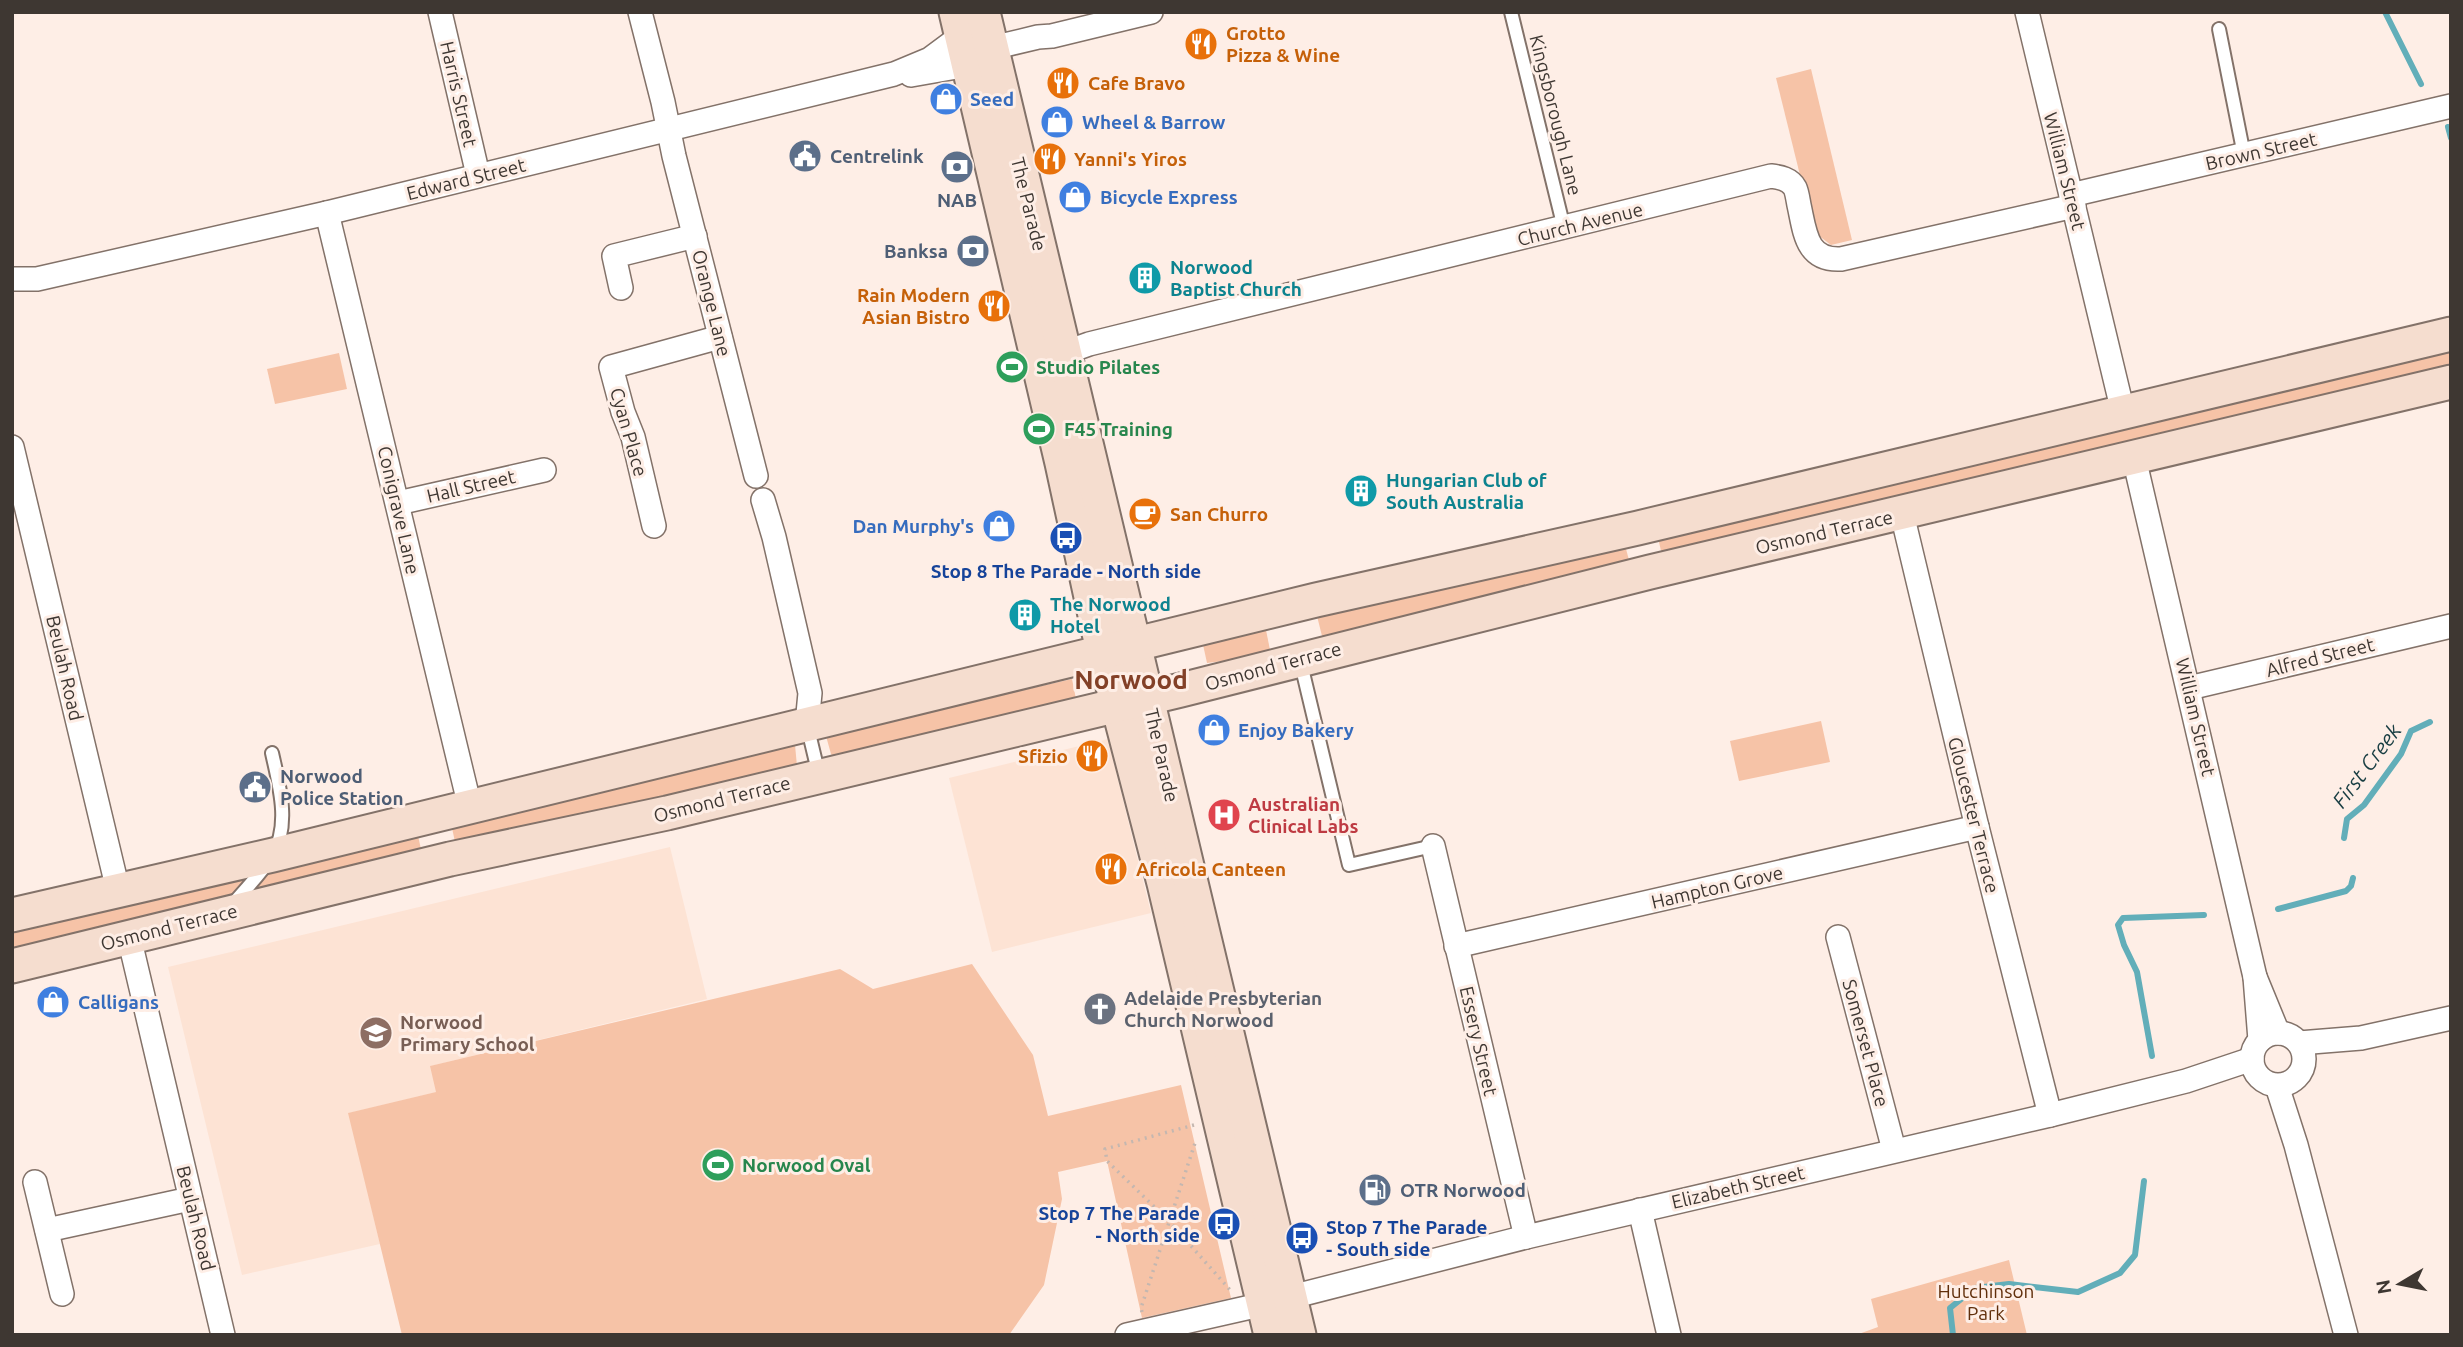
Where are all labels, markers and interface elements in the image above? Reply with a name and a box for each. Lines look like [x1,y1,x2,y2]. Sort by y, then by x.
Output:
place label: Grotto Pizza & Wine [1226,22,1340,66]
restaurant icon: Grotto Pizza & Wine [1182,25,1220,63]
street label: Kingsborough Lane [1525,32,1587,198]
street label: Harris Street [436,39,482,149]
restaurant icon: Cafe Bravo [1044,64,1082,102]
place label: Cafe Bravo [1088,72,1186,94]
shop icon: Seed [927,80,965,118]
place label: Seed [970,88,1014,110]
shop icon: Wheel & Barrow [1038,103,1076,141]
street label: William Street [2040,110,2090,233]
place label: Wheel & Barrow [1082,111,1225,133]
street label: Brown Street [2203,127,2319,174]
public building icon: Centrelink [786,137,824,175]
restaurant icon: Yanni's Yiros [1031,140,1069,178]
place label: Centrelink [830,145,924,167]
bank icon: NAB [938,148,976,186]
place label: Yanni's Yiros [1074,148,1187,170]
street label: Edward Street [404,153,528,204]
street label: The Parade [1007,155,1051,253]
shop icon: Bicycle Express [1056,178,1094,216]
place label: Bicycle Express [1100,186,1238,208]
place label: NAB [937,189,977,211]
street label: Church Avenue [1515,198,1645,250]
bank icon: Banksa [954,232,992,270]
place label: Banksa [884,240,948,262]
street label: Orange Lane [688,247,736,359]
place label: Norwood Baptist Church [1170,256,1302,300]
building icon: Norwood Baptist Church [1126,259,1164,297]
place label: Rain Modern Asian Bistro [857,284,970,328]
restaurant icon: Rain Modern Asian Bistro [975,287,1013,325]
sports icon: Studio Pilates [993,348,1031,386]
place label: Studio Pilates [1036,356,1160,378]
street label: Cyan Place [606,385,652,479]
sports icon: F45 Training [1020,410,1058,448]
place label: F45 Training [1064,418,1173,440]
street label: Conigrave Lane [374,444,424,576]
street label: Hall Street [424,465,518,507]
place label: Hungarian Club of South Australia [1386,469,1547,513]
building icon: Hungarian Club of South Australia [1342,472,1380,510]
cafe icon: San Churro [1126,495,1164,533]
place label: San Churro [1170,503,1268,525]
street label: Osmond Terrace [1753,505,1895,559]
shop icon: Dan Murphy's [980,507,1018,545]
place label: Dan Murphy's [852,515,974,537]
bus stop icon: Stop 8 The Parade - North side [1047,519,1085,557]
place label: Stop 8 The Parade - North side [931,560,1201,582]
place label: The Norwood Hotel [1050,593,1171,637]
building icon: The Norwood Hotel [1006,596,1044,634]
street label: Beulah Road [42,613,88,723]
street label: Alfred Street [2264,633,2377,681]
street label: Osmond Terrace [1202,637,1344,695]
street label: William Street [2172,656,2220,779]
district label: Norwood [1074,665,1188,694]
street label: The Parade [1141,706,1183,804]
shop icon: Enjoy Bakery [1195,711,1233,749]
water label: First Creek [2327,718,2406,812]
place label: Enjoy Bakery [1238,719,1354,741]
street label: Gloucester Terrace [1944,735,2004,895]
restaurant icon: Sfizio [1073,737,1111,775]
place label: Sfizio [1018,745,1068,767]
place label: Norwood Police Station [280,765,404,809]
public building icon: Norwood Police Station [236,768,274,806]
street label: Osmond Terrace [651,771,793,827]
place label: Australian Clinical Labs [1248,793,1358,837]
hospital icon: Australian Clinical Labs [1205,796,1243,834]
restaurant icon: Africola Canteen [1092,850,1130,888]
place label: Africola Canteen [1136,858,1286,880]
street label: Hampton Grove [1649,861,1785,913]
street label: Osmond Terrace [98,899,240,955]
street label: Somerset Place [1838,977,1894,1109]
shop icon: Calligans [34,983,72,1021]
street label: Essery Street [1456,984,1502,1098]
place label: Adelaide Presbyterian Church Norwood [1124,987,1322,1031]
church icon: Adelaide Presbyterian Church Norwood [1081,990,1119,1028]
place label: Calligans [78,991,159,1013]
place label: Norwood Primary School [400,1011,535,1055]
school or university icon: Norwood Primary School [357,1014,395,1052]
sports icon: Norwood Oval [699,1146,737,1184]
place label: Norwood Oval [742,1154,871,1176]
street label: Elizabeth Street [1669,1161,1807,1213]
street label: Beulah Road [172,1163,220,1273]
fuel station icon: OTR Norwood [1356,1171,1394,1209]
place label: OTR Norwood [1400,1179,1526,1201]
place label: Stop 7 The Parade - North side [1038,1202,1200,1246]
bus stop icon: Stop 7 The Parade - North side [1205,1205,1243,1243]
place label: Stop 7 The Parade - South side [1326,1216,1488,1260]
bus stop icon: Stop 7 The Parade - South side [1283,1219,1321,1257]
north arrow [2365,1249,2435,1319]
text: N [2371,1278,2395,1296]
park label: Hutchinson Park [1938,1280,2034,1324]

